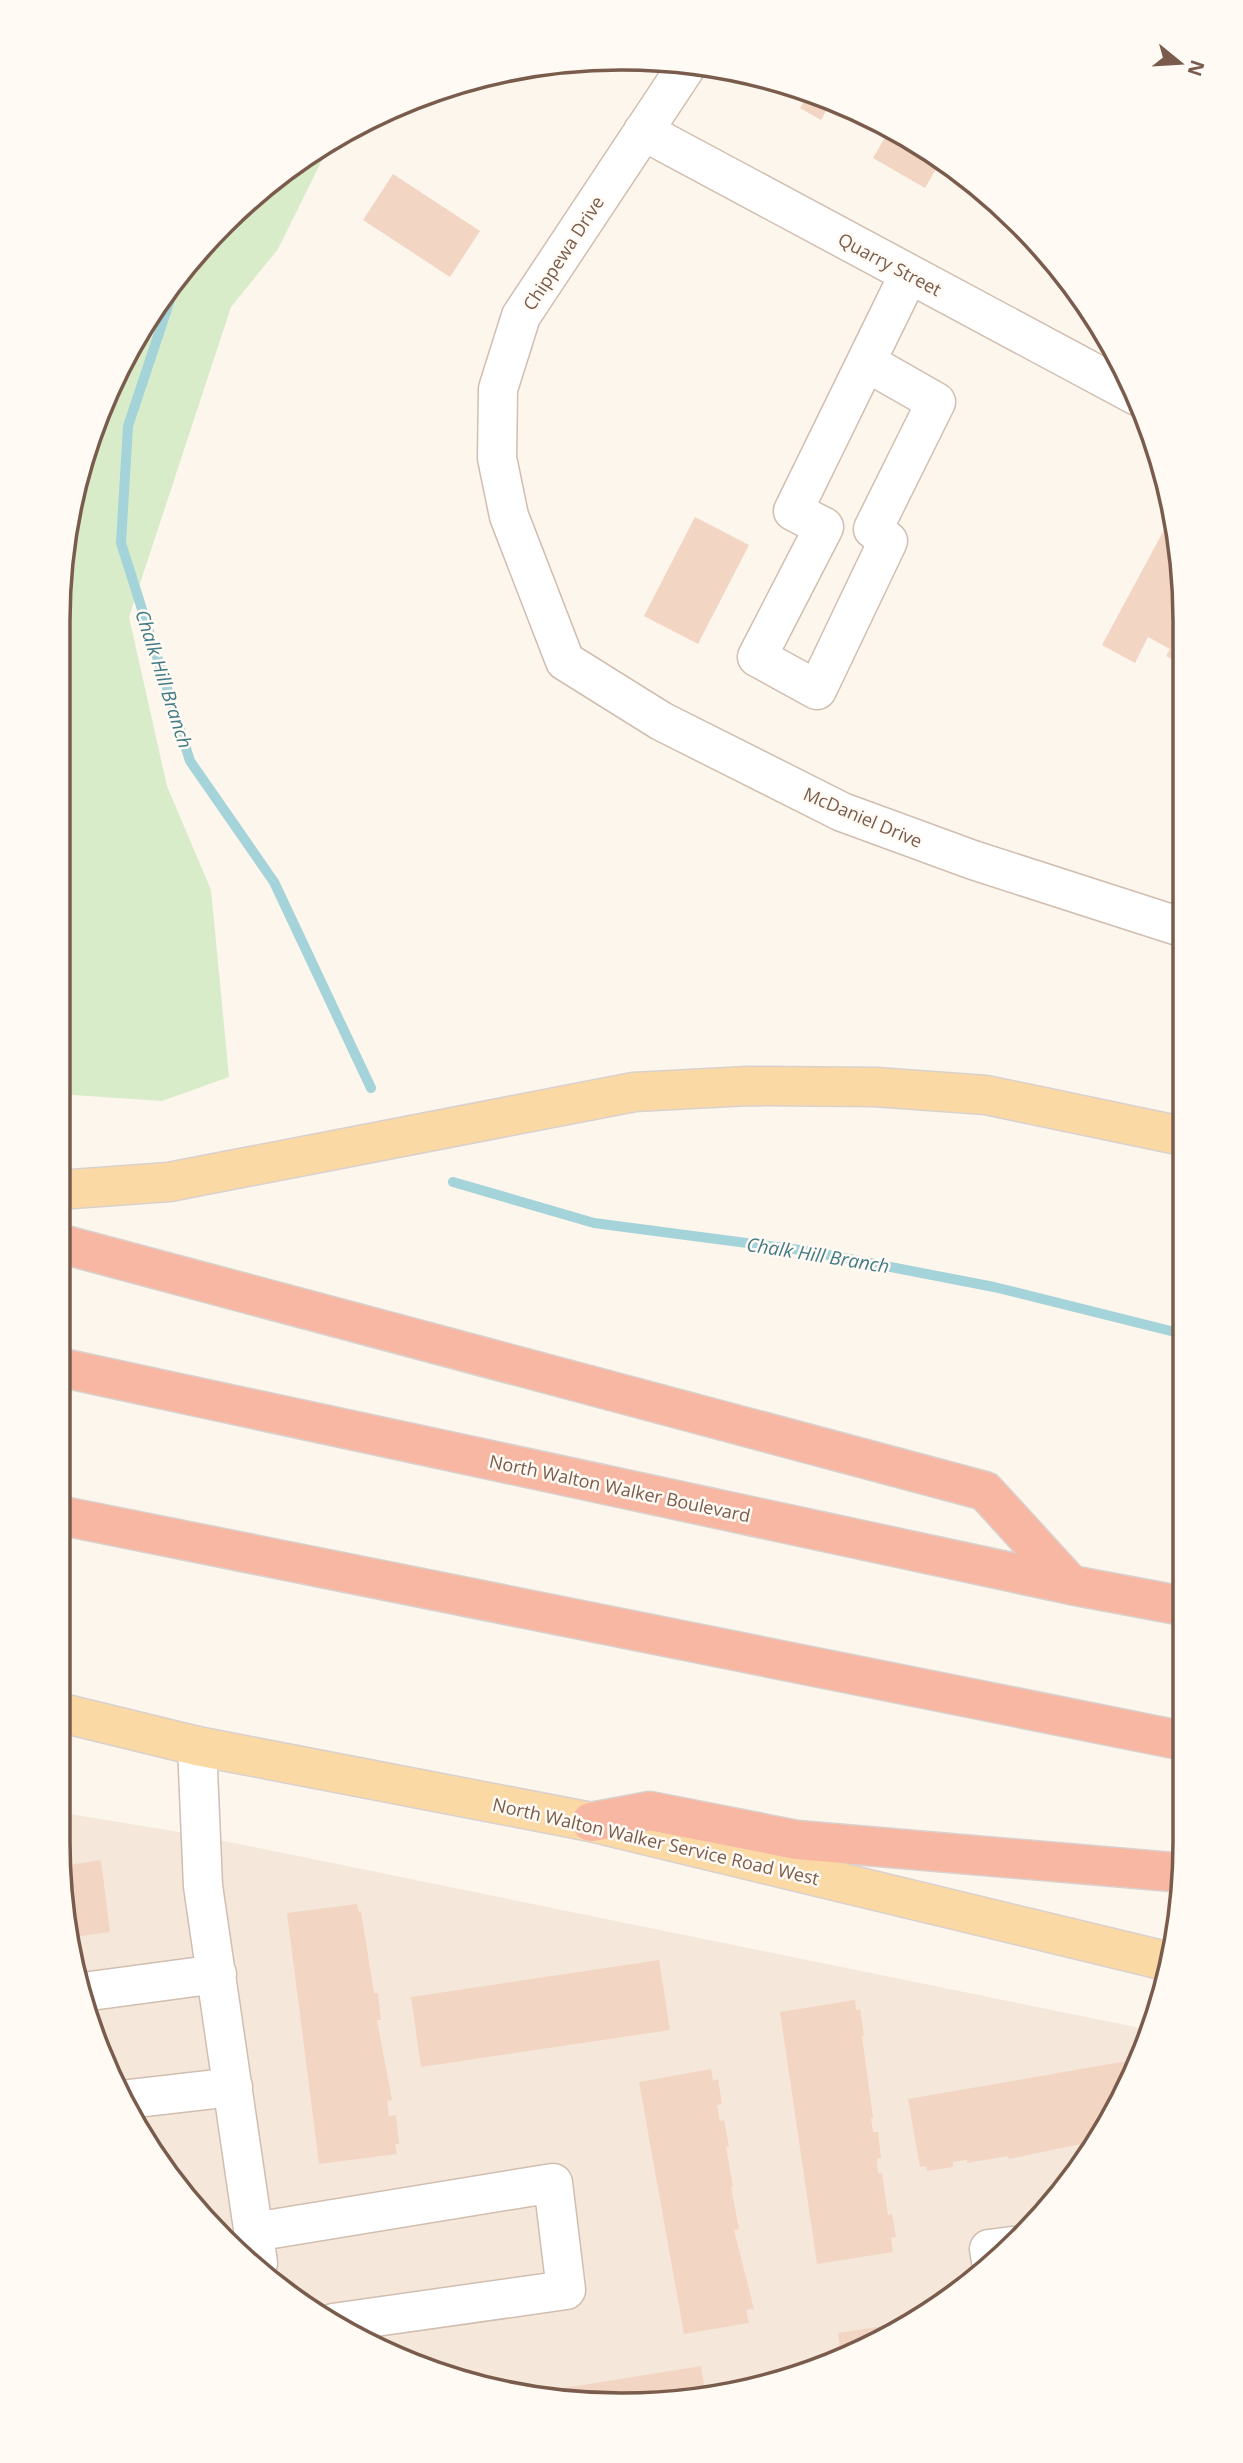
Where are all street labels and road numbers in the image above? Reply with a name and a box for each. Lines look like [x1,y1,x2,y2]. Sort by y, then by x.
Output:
street label: Chippewa Drive [517,191,609,315]
street label: Quarry Street [834,227,946,301]
street label: McDaniel Drive [800,781,926,853]
street label: North Walton Walker Boulevard [487,1449,753,1527]
street label: North Walton Walker Service Road West [490,1792,822,1890]

